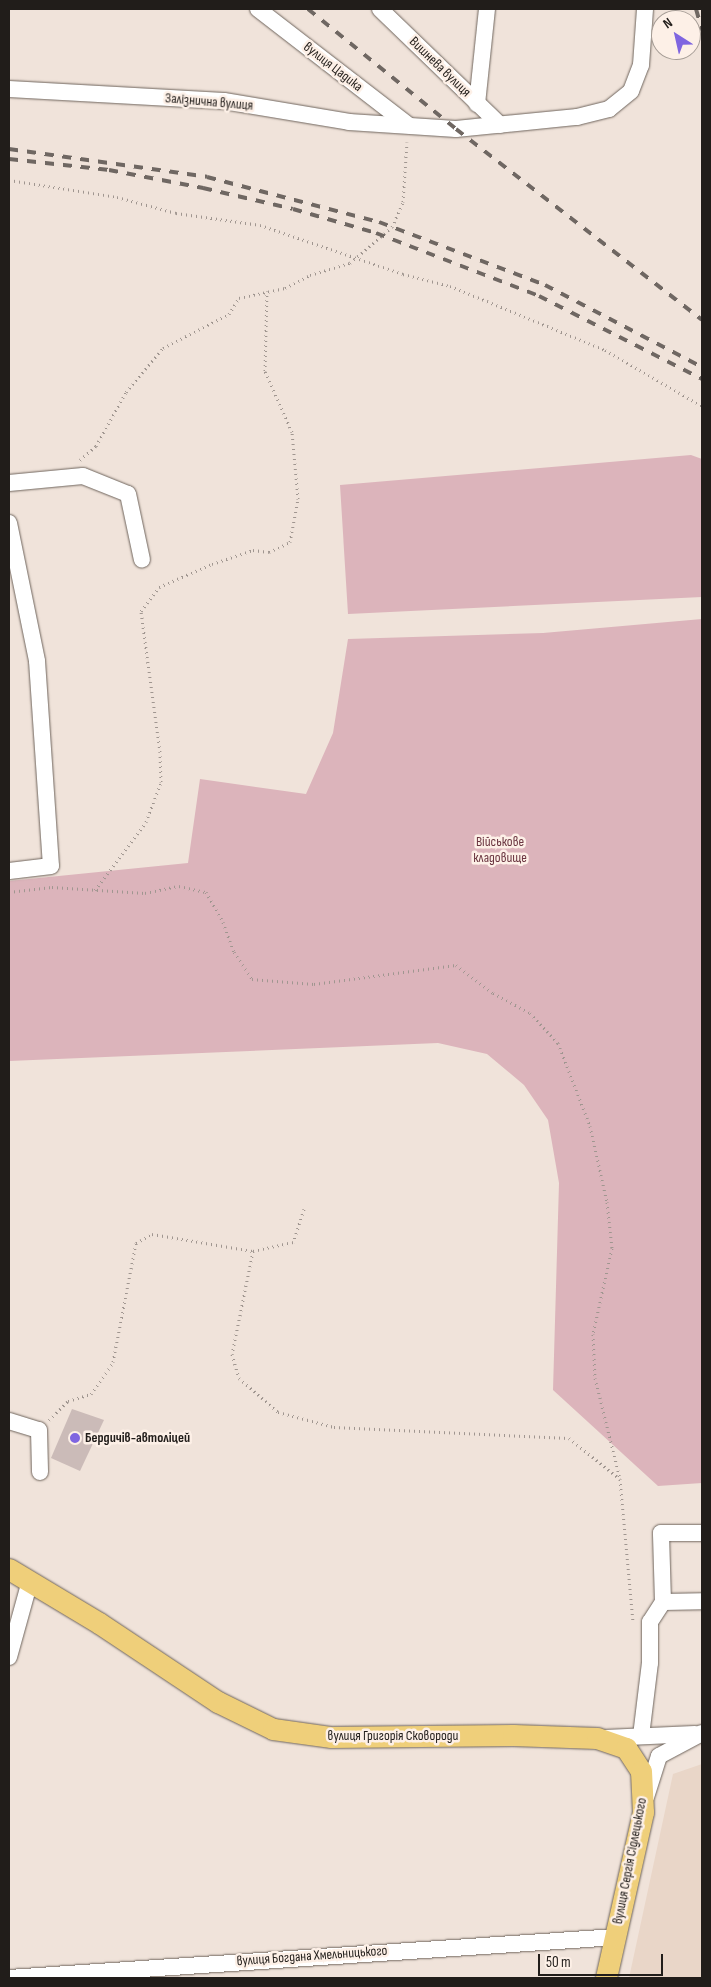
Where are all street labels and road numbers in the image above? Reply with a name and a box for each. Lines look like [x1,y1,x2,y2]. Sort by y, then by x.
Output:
street label: Вишнева вулиця [406,33,474,101]
street label: вулиця Цадика [300,39,366,95]
street label: Залізнична вулиця [164,90,254,114]
street label: вулиця Григорія Сковороди [328,1728,458,1744]
street label: вулиця Сергія Сідлецького [610,1796,650,1926]
street label: вулиця Богдана Хмельницького [236,1942,388,1970]

